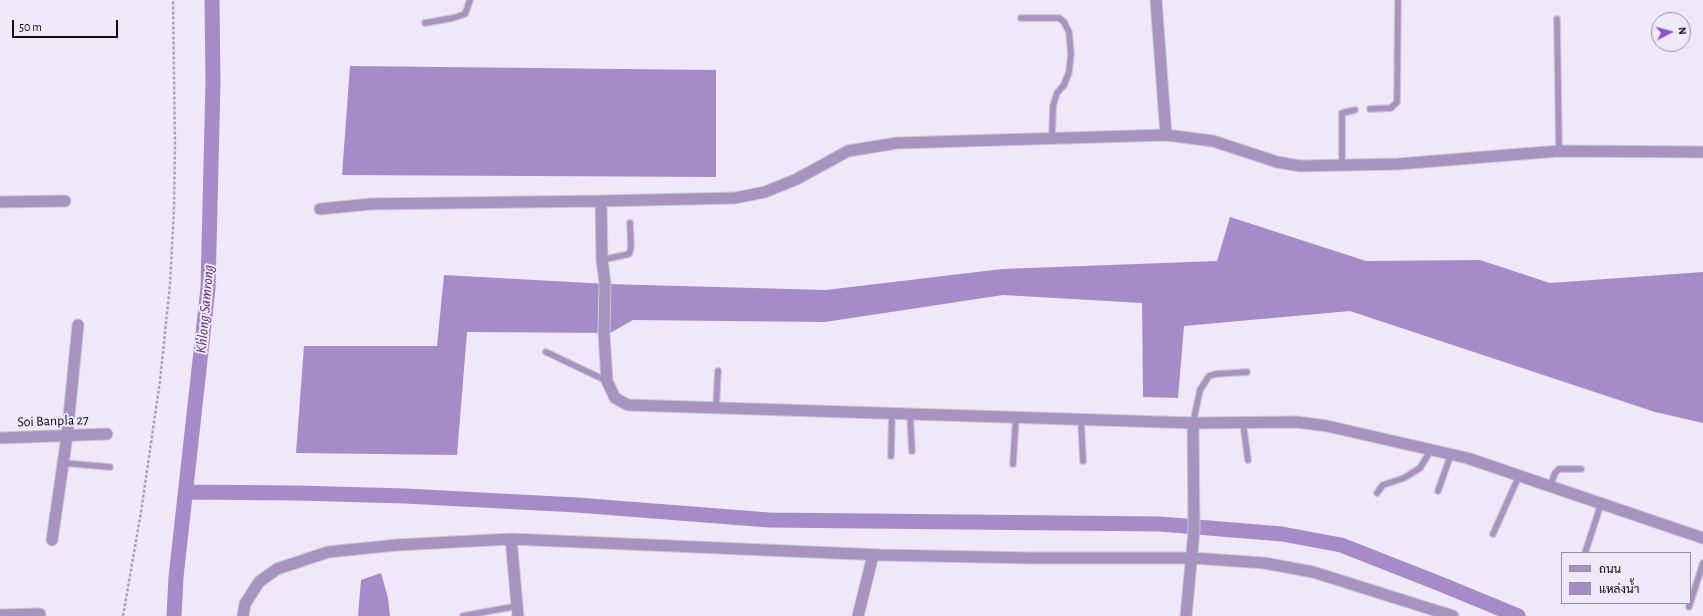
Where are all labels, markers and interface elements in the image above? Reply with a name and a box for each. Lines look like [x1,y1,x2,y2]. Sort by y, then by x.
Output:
scale bar [14,12,120,38]
north arrow [1651,12,1691,52]
text: 50 m [19,21,42,33]
text: N [1677,26,1688,35]
water label: Khlong Samrong [192,264,218,354]
street label: Soi Banpla 27 [17,411,89,431]
legend [1561,552,1691,604]
text: ถนน [1599,563,1621,575]
text: แหล่งน้ำ [1599,583,1639,595]

